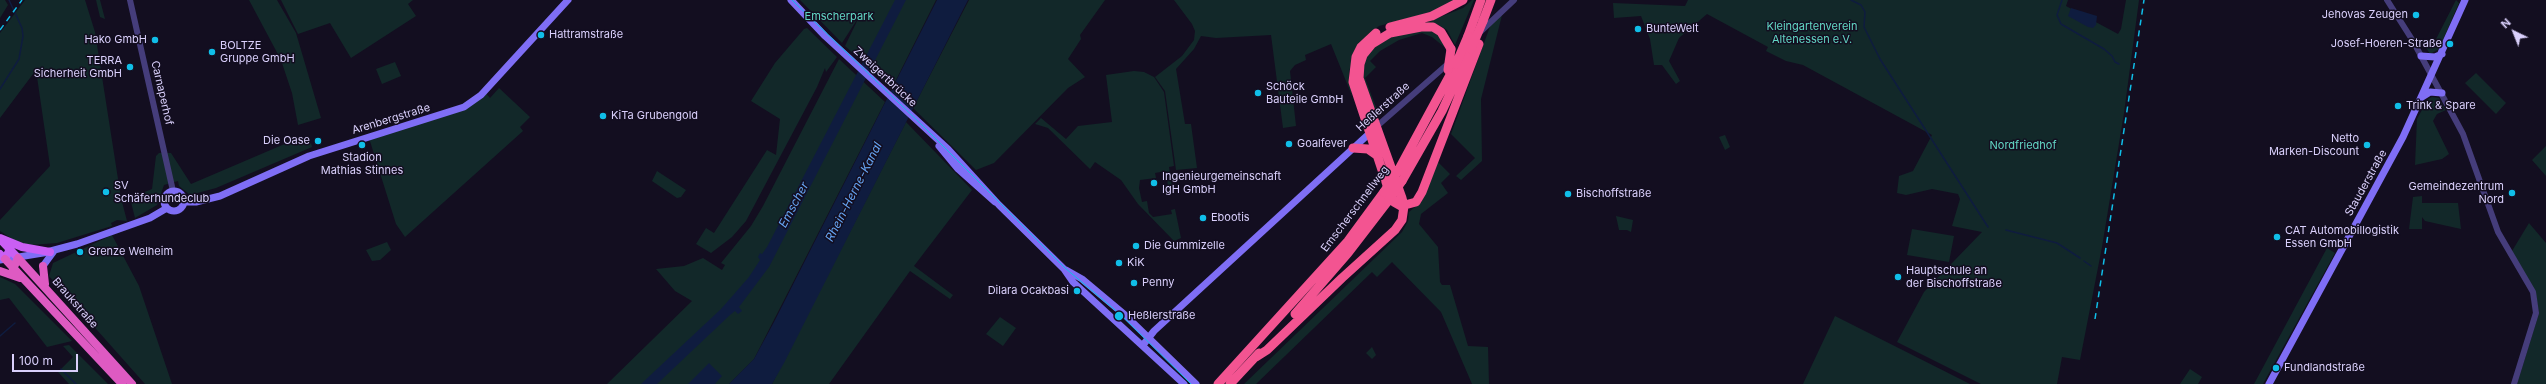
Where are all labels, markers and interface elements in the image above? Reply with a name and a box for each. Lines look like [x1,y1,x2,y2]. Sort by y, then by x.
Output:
place label: Jehovas Zeugen [2322,8,2408,22]
park label: Emscherpark [805,10,873,24]
marker: Jehovas Zeugen [2411,10,2421,20]
north arrow [2494,12,2534,52]
text: N [2498,15,2514,31]
park label: Kleingartenverein Altenessen e.V. [1766,20,1858,46]
place label: BunteWelt [1646,22,1699,36]
marker: BunteWelt [1633,24,1643,34]
place label: Hattramstraße [549,28,623,42]
marker: Hattramstraße [536,30,546,40]
place label: Hako GmbH [84,33,147,47]
marker: Hako GmbH [150,35,160,45]
place label: Josef-Hoeren-Straße [2331,37,2442,51]
place label: BOLTZE Gruppe GmbH [220,39,295,65]
marker: Josef-Hoeren-Straße [2445,39,2455,49]
street label: Zweigertbrücke [851,44,919,110]
marker: BOLTZE Gruppe GmbH [207,47,217,57]
place label: TERRA Sicherheit GmbH [34,54,122,80]
street label: Carnaperhof [148,59,176,127]
marker: TERRA Sicherheit GmbH [125,62,135,72]
place label: Schöck Bauteile GmbH [1266,80,1343,106]
street label: Heßlerstraße [1354,80,1412,134]
marker: Schöck Bauteile GmbH [1253,88,1263,98]
place label: Trink & Spare [2406,99,2476,113]
street label: Arenbergstraße [350,101,432,137]
marker: Trink & Spare [2393,101,2403,111]
place label: KiTa Grubengold [611,109,698,123]
marker: KiTa Grubengold [598,111,608,121]
place label: Netto Marken-Discount [2269,132,2359,158]
place label: Die Oase [263,134,310,148]
marker: Die Oase [313,136,323,146]
place label: Goalfever [1297,137,1347,151]
marker: Goalfever [1284,139,1294,149]
park label: Nordfriedhof [1990,139,2056,153]
marker: Stadion Mathias Stinnes [357,140,367,150]
water label: Rhein-Herne-Kanal [823,140,885,244]
marker: Netto Marken-Discount [2362,140,2372,150]
street label: Stauderstraße [2342,148,2390,218]
place label: Stadion Mathias Stinnes [321,151,403,177]
street label: Emscherschnellweg [1318,163,1392,255]
place label: Ingenieurgemeinschaft IgH GmbH [1162,170,1281,196]
marker: Ingenieurgemeinschaft IgH GmbH [1149,178,1159,188]
place label: SV Schäferhundeclub [114,179,209,205]
water label: Emscher [776,180,812,230]
place label: Gemeindezentrum Nord [2408,180,2504,206]
marker: SV Schäferhundeclub [101,187,111,197]
place label: Bischoffstraße [1576,187,1651,201]
marker: Gemeindezentrum Nord [2507,188,2517,198]
marker: Bischoffstraße [1563,189,1573,199]
place label: Ebootis [1211,211,1250,225]
marker: Ebootis [1198,213,1208,223]
place label: CAT Automobillogistik Essen GmbH [2285,224,2399,250]
marker: CAT Automobillogistik Essen GmbH [2272,232,2282,242]
place label: Die Gummizelle [1144,239,1225,253]
marker: Die Gummizelle [1131,241,1141,251]
place label: Grenze Welheim [88,245,173,259]
marker: Grenze Welheim [75,247,85,257]
place label: KiK [1127,256,1145,270]
marker: KiK [1114,258,1124,268]
place label: Hauptschule an der Bischoffstraße [1906,264,2002,290]
marker: Hauptschule an der Bischoffstraße [1893,272,1903,282]
street label: Braukstraße [49,275,101,331]
place label: Penny [1142,276,1174,290]
marker: Penny [1129,278,1139,288]
place label: Dilara Ocakbasi [988,284,1069,298]
marker: Dilara Ocakbasi [1072,286,1082,296]
place label: Heßlerstraße [1128,309,1195,323]
marker: Heßlerstraße [1113,310,1125,322]
scale bar [14,346,80,372]
text: 100 m [19,353,53,368]
place label: Fundlandstraße [2284,361,2365,375]
marker: Fundlandstraße [2271,363,2281,373]

